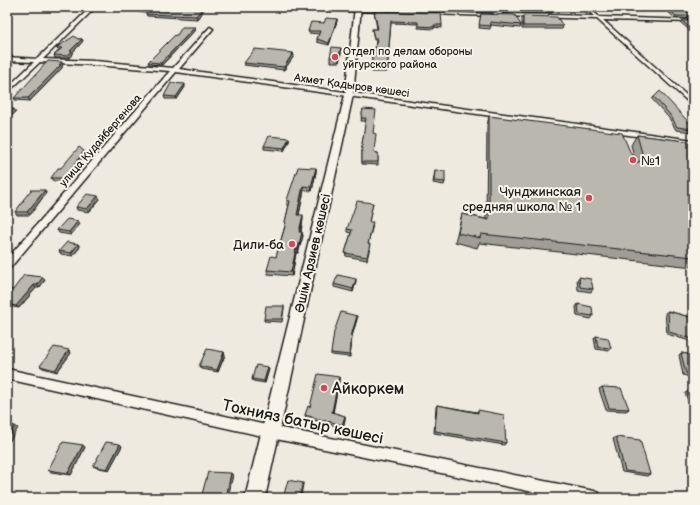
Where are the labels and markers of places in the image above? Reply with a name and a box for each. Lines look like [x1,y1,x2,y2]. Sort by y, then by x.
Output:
place label: Отдел по делам обороны уйгурского района [343,45,473,71]
marker: Отдел по делам обороны уйгурского района [330,52,340,62]
place label: №1 [641,153,660,169]
marker: №1 [628,155,638,165]
place label: Чунджинская средняя школа № 1 [462,184,581,215]
marker: Чунджинская средняя школа № 1 [584,193,594,203]
place label: Дили-ба [233,237,284,253]
marker: Дили-ба [287,239,297,249]
place label: Айкоркем [331,380,404,399]
marker: Айкоркем [319,383,329,393]

